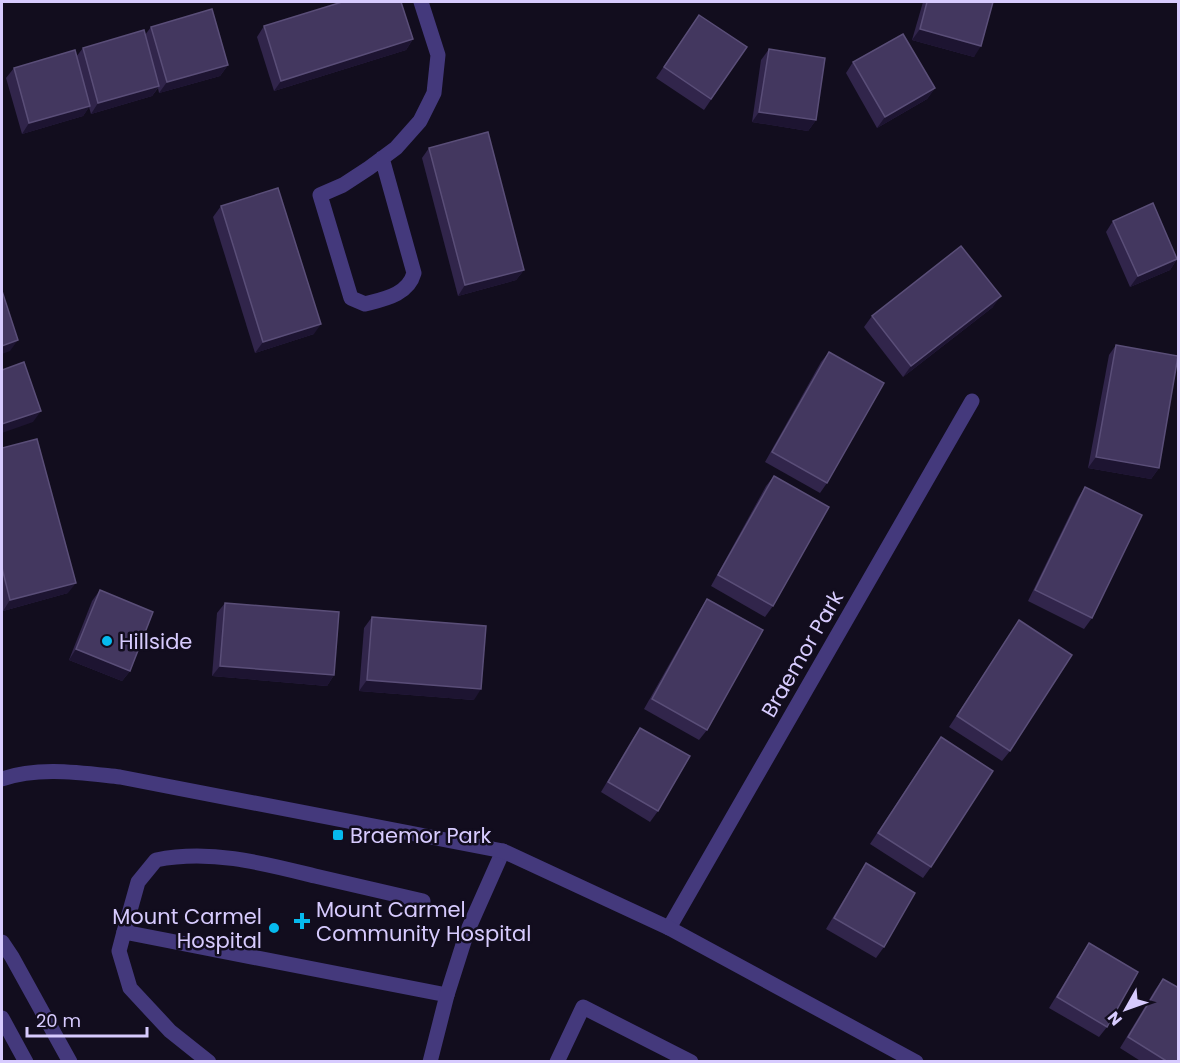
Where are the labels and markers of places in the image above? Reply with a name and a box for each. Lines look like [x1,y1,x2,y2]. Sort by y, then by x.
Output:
place label: Hillside [119,627,192,656]
marker: Hillside [100,634,114,648]
place label: Braemor Park [350,821,492,850]
marker: Braemor Park [331,828,345,842]
place label: Mount Carmel Community Hospital [316,895,531,948]
place label: Mount Carmel Hospital [112,902,262,955]
marker: Mount Carmel Community Hospital [293,912,311,930]
marker: Mount Carmel Hospital [267,921,281,935]

